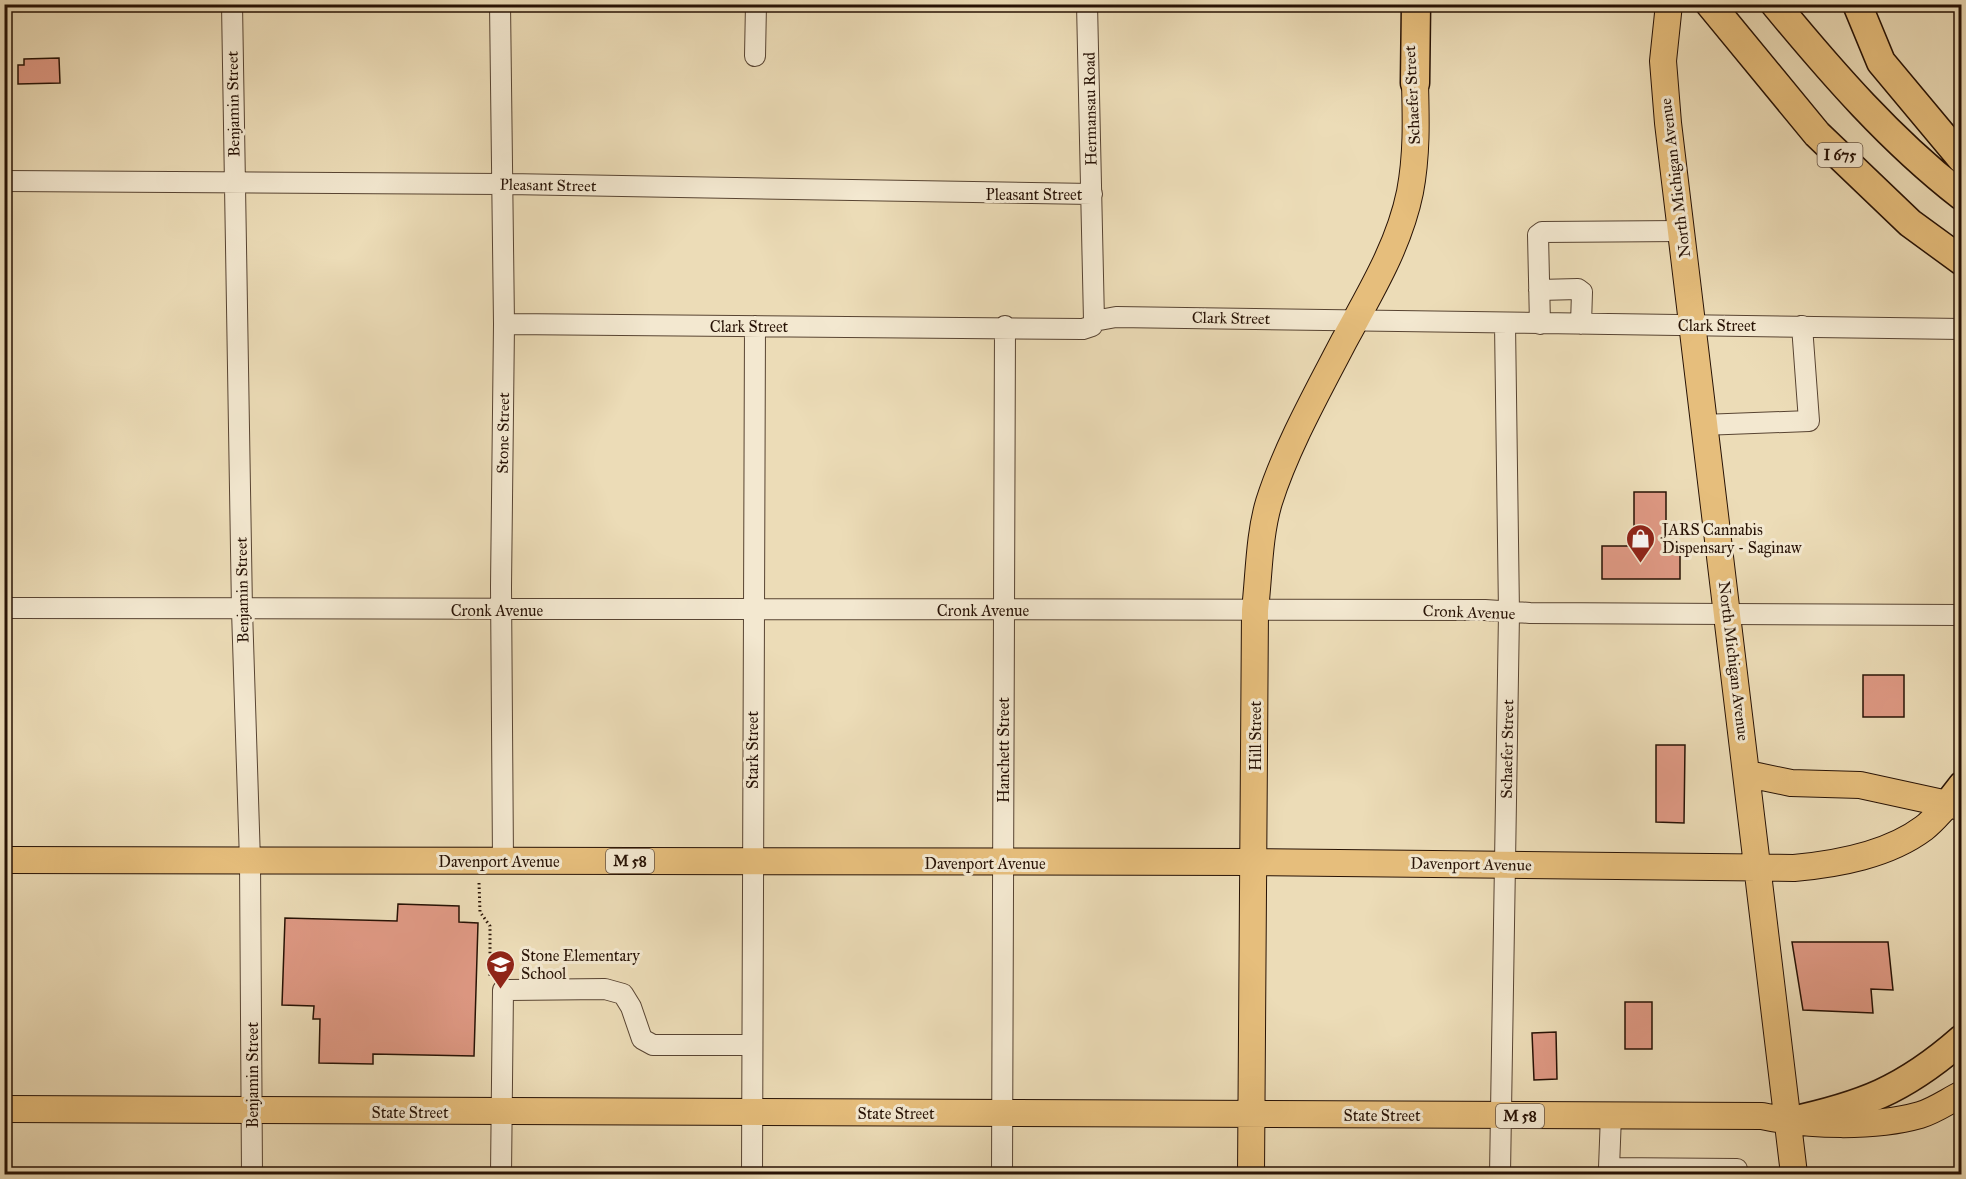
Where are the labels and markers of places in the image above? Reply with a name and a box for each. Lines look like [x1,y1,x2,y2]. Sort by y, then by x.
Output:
place label: JARS Cannabis Dispensary - Saginaw [1660,520,1802,558]
shop icon: JARS Cannabis Dispensary - Saginaw [1625,522,1657,564]
place label: Stone Elementary School [521,946,640,983]
school or university icon: Stone Elementary School [484,948,516,990]

